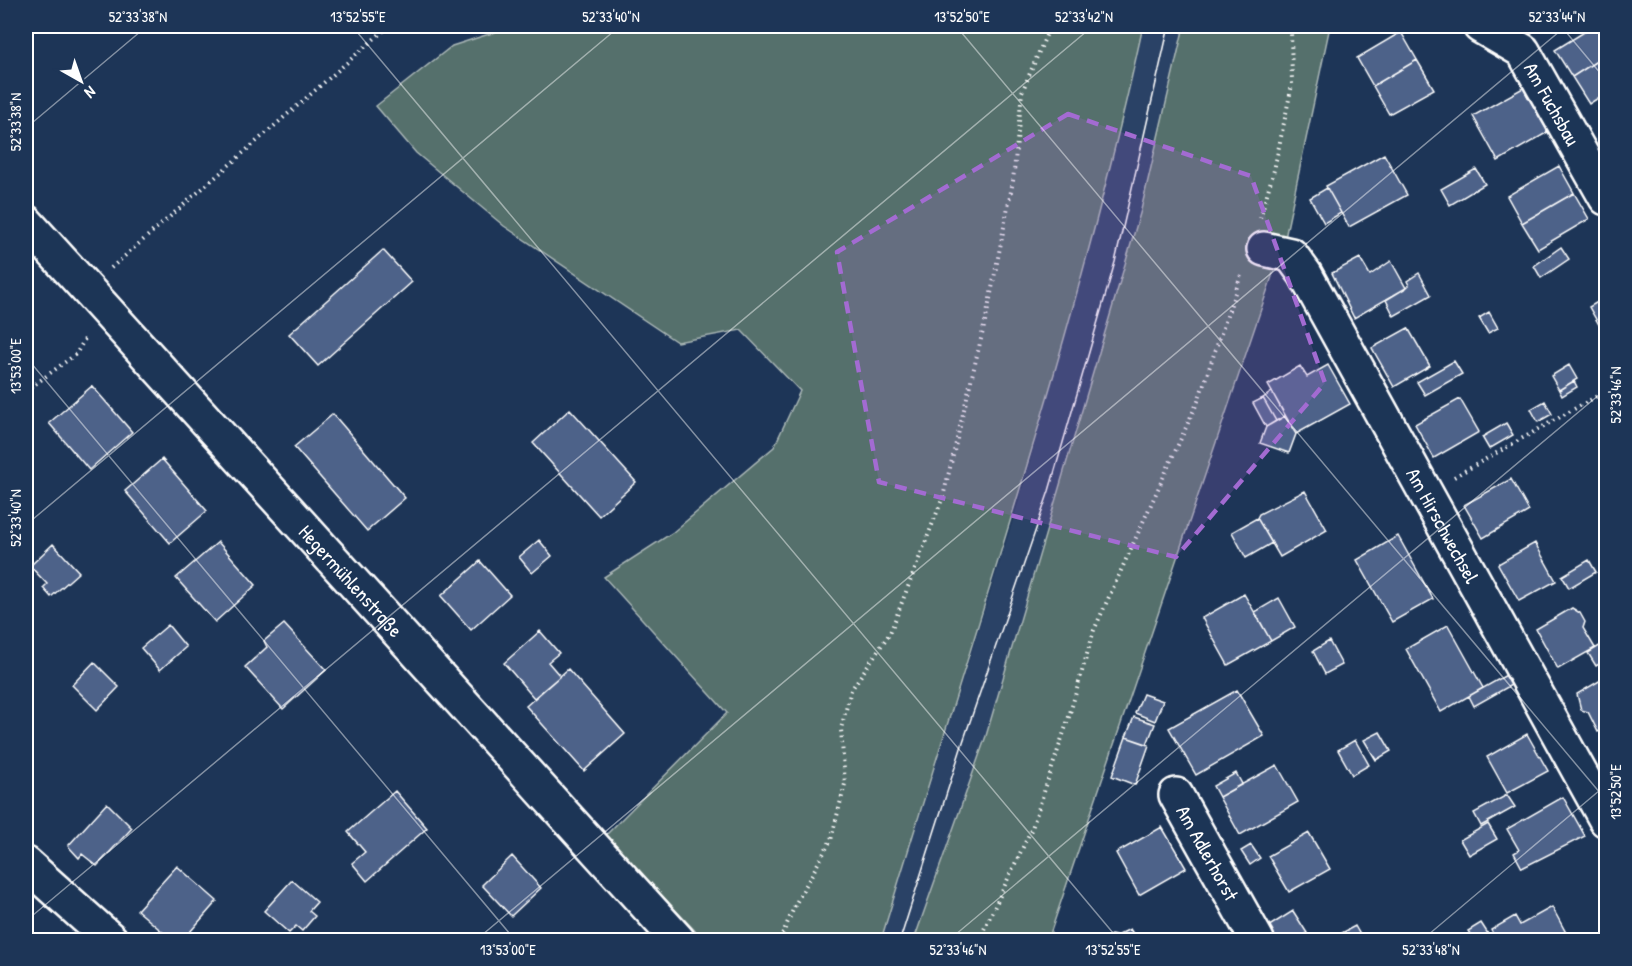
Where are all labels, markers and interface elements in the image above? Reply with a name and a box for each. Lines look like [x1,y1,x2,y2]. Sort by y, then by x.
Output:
text: 52°33'38"N [109,6,167,27]
text: 13°52'55"E [330,6,386,27]
text: 52°33'40"N [582,6,640,27]
text: 13°52'50"E [934,6,990,27]
text: 52°33'42"N [1055,6,1113,27]
text: 52°33'44"N [1529,6,1585,27]
north arrow [51,51,111,111]
street label: Am Fuchsbau [1518,57,1587,150]
text: N [80,81,101,104]
text: 52°33'38"N [5,93,26,151]
text: 13°53'00"E [5,338,26,394]
text: 52°33'46"N [1605,367,1626,423]
street label: Am Hirschwechsel [1401,463,1486,588]
text: 52°33'40"N [5,489,26,547]
street label: Hegermühlenstraße [293,518,409,642]
text: 13°52'50"E [1605,764,1626,820]
street label: Am Adlerhorst [1171,800,1246,906]
text: 13°53'00"E [480,939,536,960]
text: 52°33'46"N [930,939,986,960]
text: 13°52'55"E [1085,939,1141,960]
text: 52°33'48"N [1402,939,1460,960]

